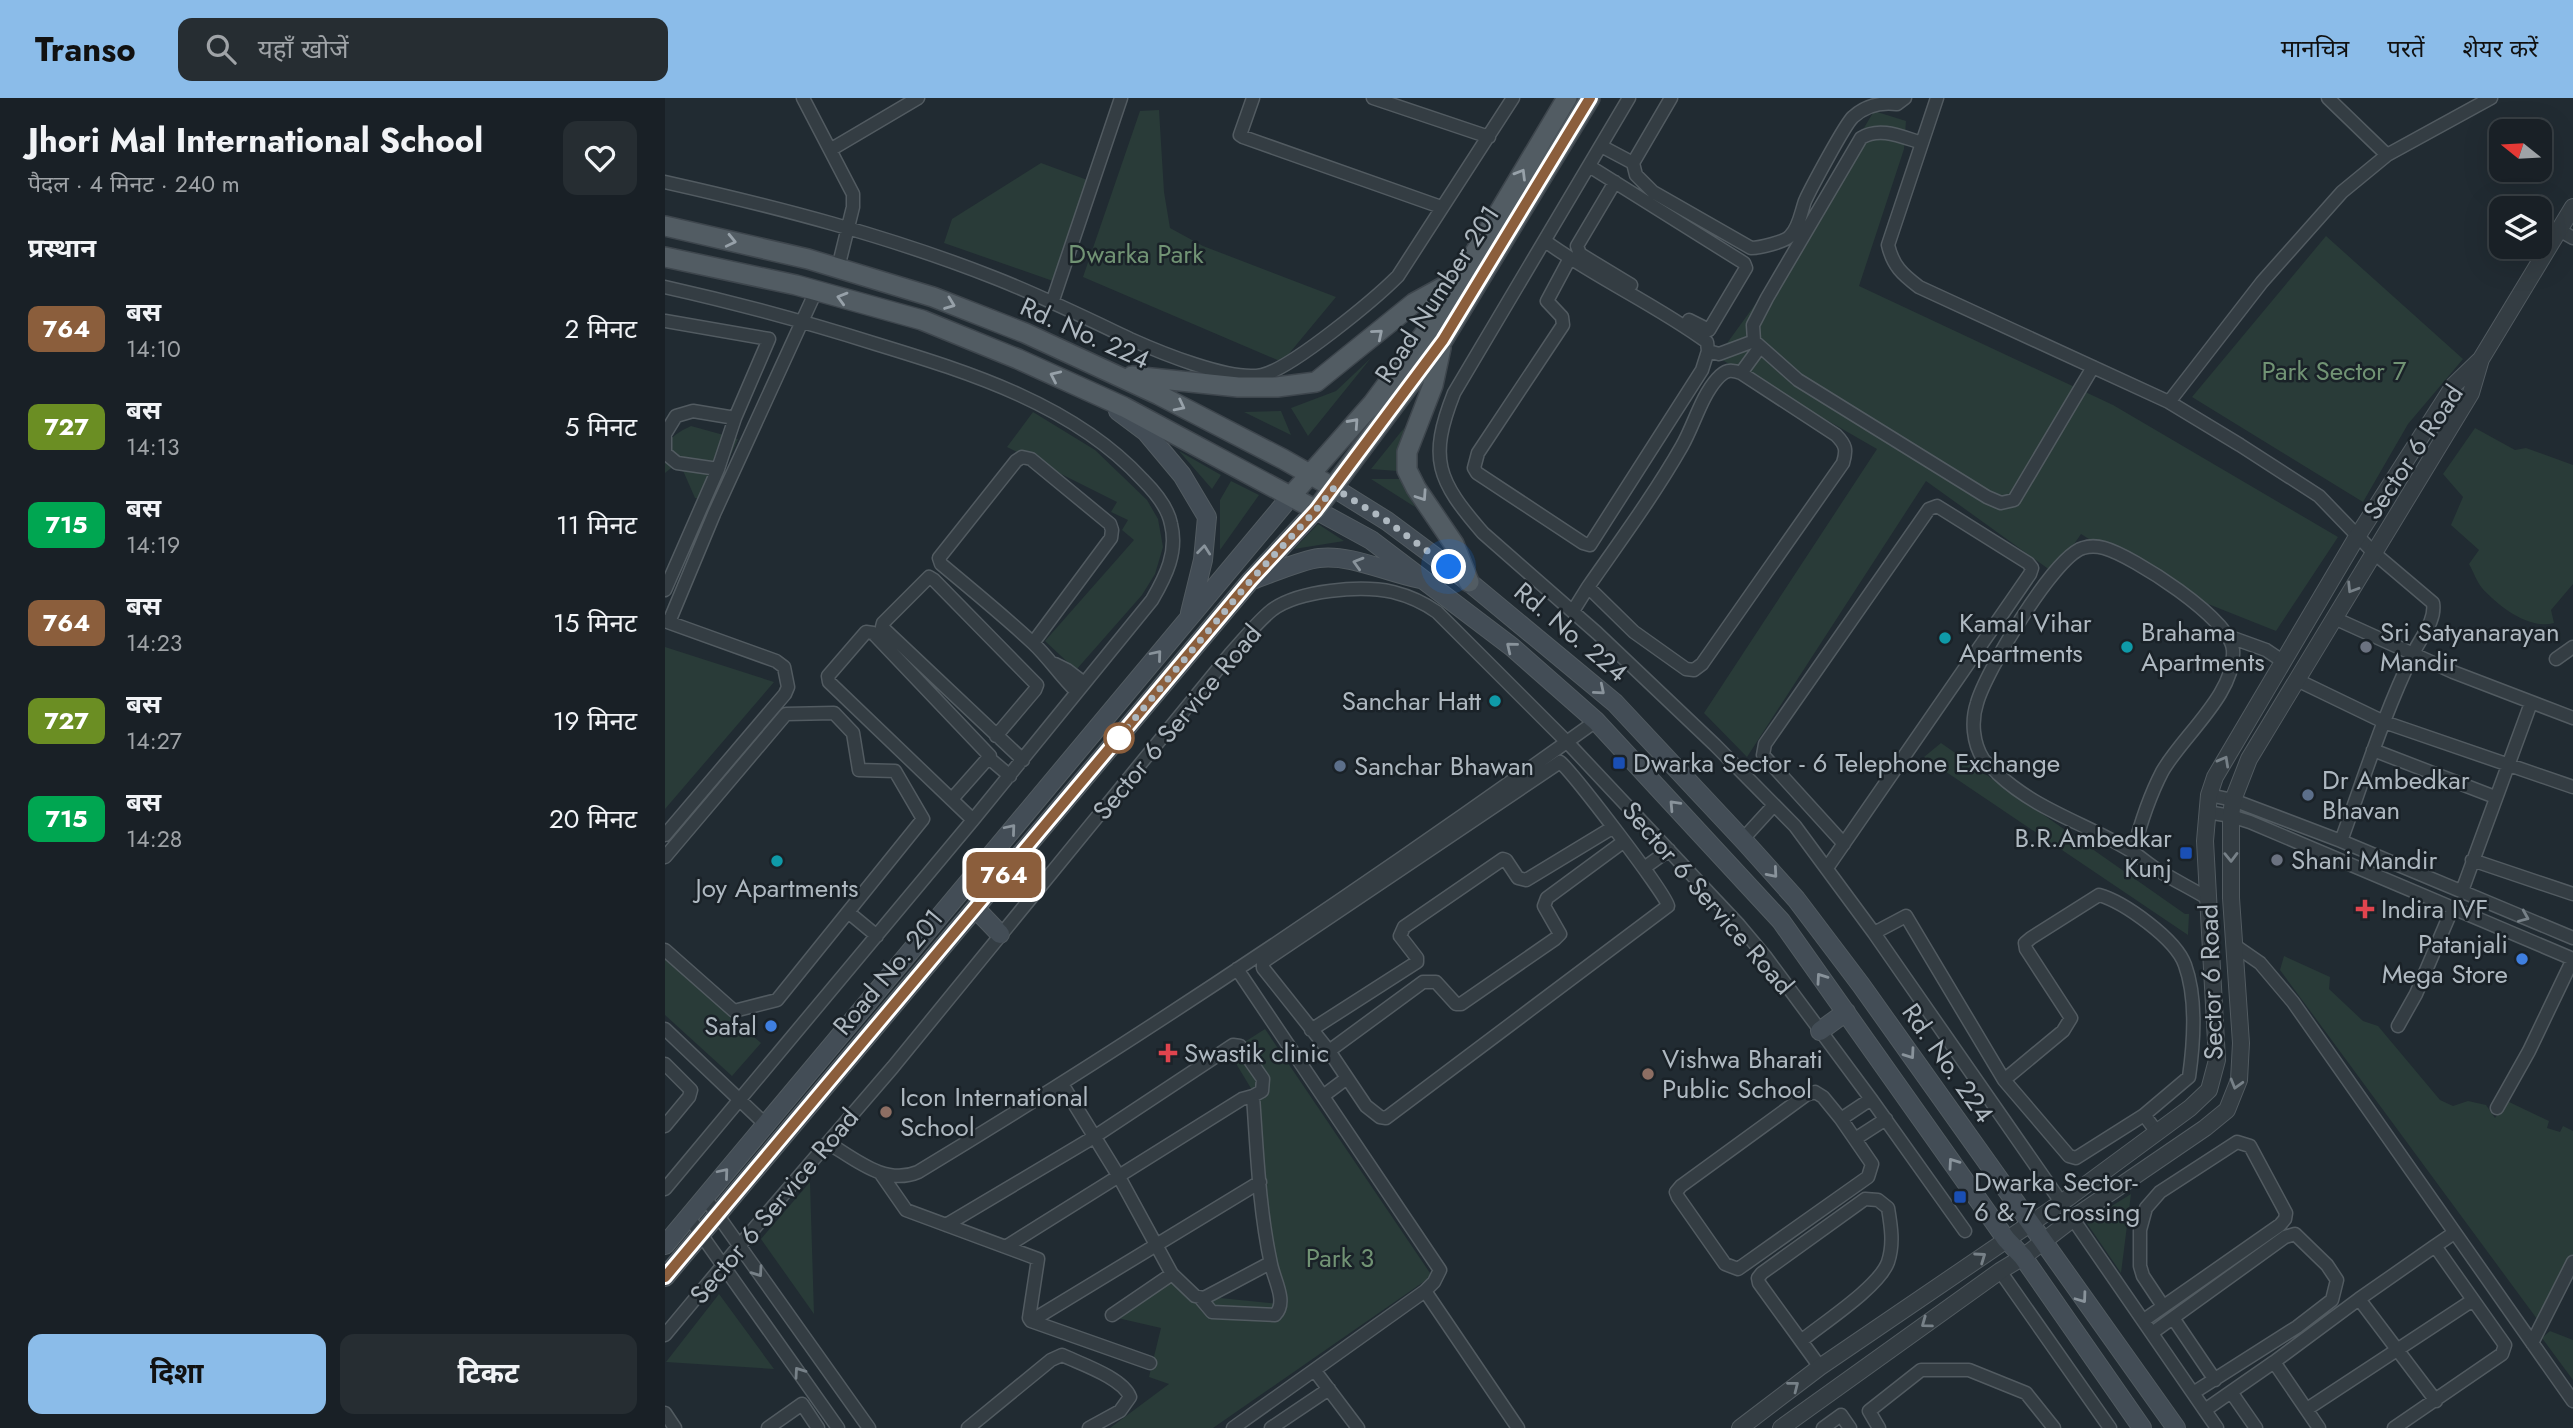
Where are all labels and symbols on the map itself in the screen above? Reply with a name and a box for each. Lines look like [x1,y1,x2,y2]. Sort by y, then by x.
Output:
north arrow [2489,119,2551,182]
one-way arrow [1513,169,1526,182]
street label: Road Number 201 [1365,198,1509,390]
one-way arrow [725,233,737,247]
park label: Dwarka Park [1068,235,1204,273]
street label: Rd. No. 224 [1014,288,1156,378]
one-way arrow [836,292,848,306]
one-way arrow [943,295,955,309]
one-way arrow [1369,330,1382,342]
park label: Park Sector 7 [2261,352,2407,390]
one-way arrow [1050,370,1062,384]
street label: Sector 6 Road [2354,377,2472,527]
one-way arrow [1173,397,1185,411]
one-way arrow [1346,418,1358,431]
one-way arrow [1413,489,1426,502]
one-way arrow [1196,544,1211,556]
your location [1431,549,1466,584]
one-way arrow [1352,556,1364,571]
street label: Rd. No. 224 [1506,573,1636,691]
one-way arrow [2348,581,2361,594]
place label: Kamal Vihar Apartments [1959,604,2092,672]
place label: Brahama Apartments [2141,613,2265,681]
place label: Sri Satyanarayan Mandir [2380,613,2560,681]
street label: Sector 6 Service Road [1084,616,1270,828]
marker: Kamal Vihar Apartments [1937,630,1953,646]
marker: Brahama Apartments [2119,639,2135,655]
marker: Sri Satyanarayan Mandir [2358,639,2374,655]
one-way arrow [1506,643,1519,655]
one-way arrow [1149,650,1161,663]
place label: Sanchar Hatt [1342,682,1482,720]
one-way arrow [1591,682,1604,694]
marker: Sanchar Hatt [1487,693,1503,709]
unlabelled marker [1104,723,1134,753]
place label: Dwarka Sector - 6 Telephone Exchange [1633,744,2060,782]
place label: Sanchar Bhawan [1354,747,1534,785]
marker: Dwarka Sector - 6 Telephone Exchange [1611,755,1627,771]
one-way arrow [2216,756,2229,769]
marker: Sanchar Bhawan [1332,758,1348,774]
place label: Dr Ambedkar Bhavan [2322,761,2470,829]
marker: Dr Ambedkar Bhavan [2300,787,2316,803]
street label: Sector 6 Service Road [1613,793,1803,1003]
one-way arrow [1669,800,1682,813]
place label: B.R.Ambedkar Kunj [2014,819,2172,887]
one-way arrow [1003,825,1016,837]
place label: Shani Mandir [2291,841,2437,879]
marker: B.R.Ambedkar Kunj [2178,845,2194,861]
line badge: 764 [964,852,1044,898]
one-way arrow [2223,852,2238,863]
marker: Shani Mandir [2269,852,2285,868]
marker: Joy Apartments [769,853,785,869]
one-way arrow [1765,865,1777,878]
place label: Joy Apartments [693,869,858,907]
place label: Indira IVF [2381,890,2488,928]
marker: Indira IVF [2355,899,2375,919]
street label: Road No. 201 [824,901,952,1043]
street label: Sector 6 Road [2189,903,2233,1061]
one-way arrow [2517,909,2529,923]
place label: Patanjali Mega Store [2382,925,2508,993]
marker: Patanjali Mega Store [2514,951,2530,967]
one-way arrow [1817,973,1829,986]
street label: Rd. No. 224 [1893,995,2003,1131]
place label: Safal [704,1007,757,1045]
marker: Safal [763,1018,779,1034]
place label: Swastik clinic [1184,1034,1329,1072]
place label: Vishwa Bharati Public School [1662,1040,1823,1108]
marker: Swastik clinic [1158,1043,1178,1063]
one-way arrow [1902,1046,1914,1059]
marker: Vishwa Bharati Public School [1640,1066,1656,1082]
one-way arrow [2230,1077,2244,1089]
place label: Icon International School [900,1078,1089,1146]
street label: Sector 6 Service Road [681,1100,867,1312]
marker: Icon International School [878,1104,894,1120]
one-way arrow [1949,1158,1961,1171]
place label: Dwarka Sector- 6 & 7 Crossing [1974,1163,2140,1231]
one-way arrow [716,1168,728,1181]
marker: Dwarka Sector- 6 & 7 Crossing [1952,1189,1968,1205]
park label: Park 3 [1306,1239,1374,1277]
one-way arrow [1973,1253,1986,1265]
one-way arrow [750,1264,762,1277]
one-way arrow [2074,1290,2087,1303]
one-way arrow [1922,1315,1934,1327]
one-way arrow [795,1367,807,1380]
one-way arrow [1787,1382,1799,1395]

